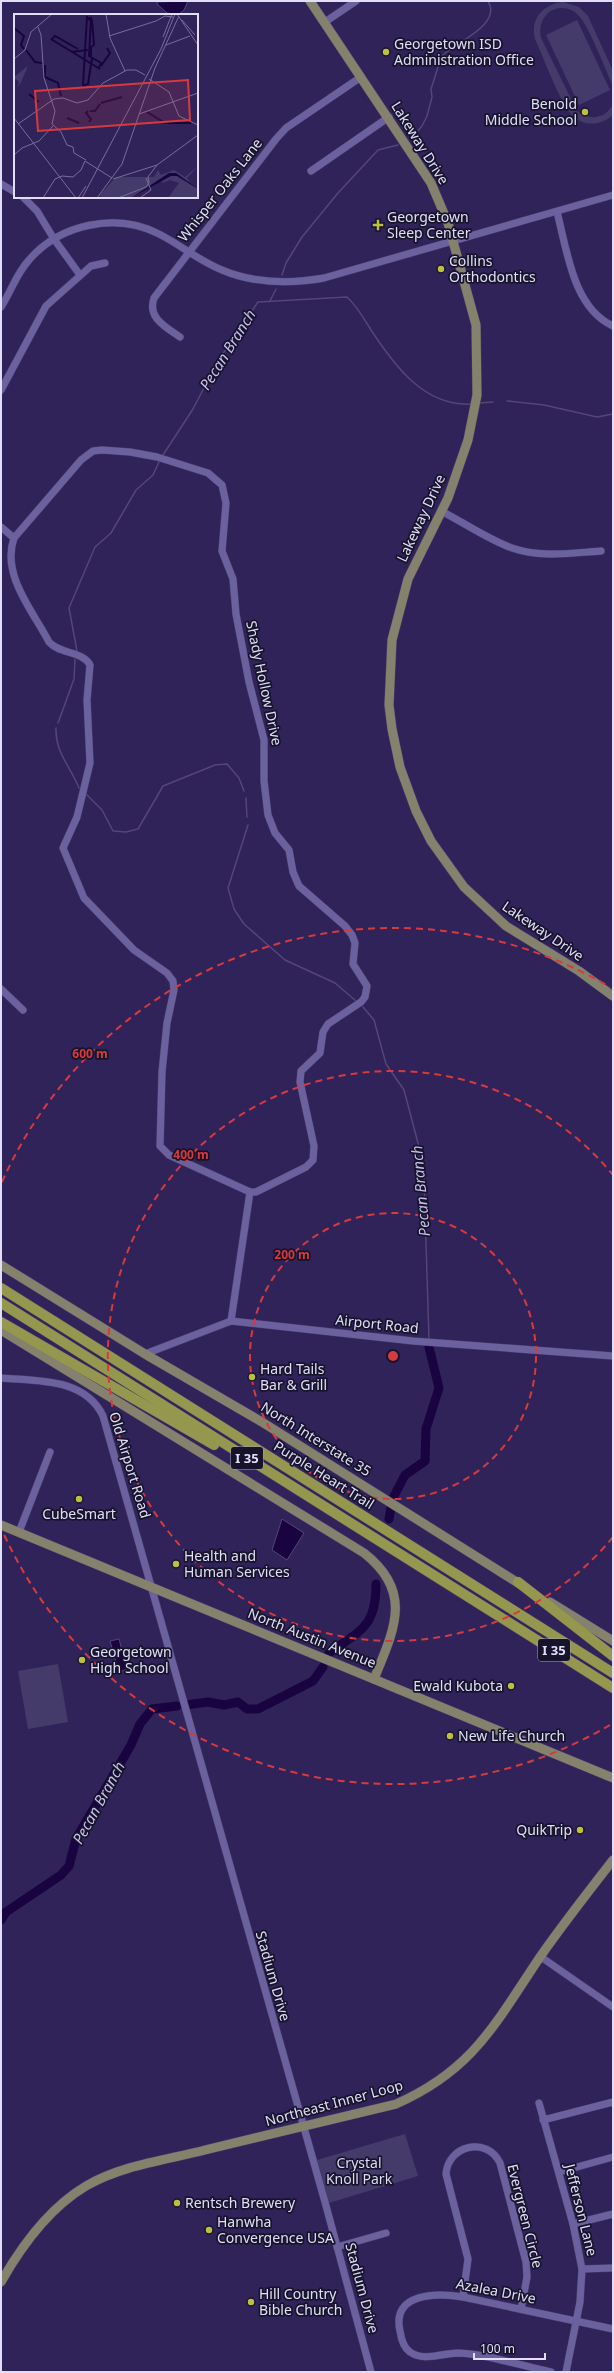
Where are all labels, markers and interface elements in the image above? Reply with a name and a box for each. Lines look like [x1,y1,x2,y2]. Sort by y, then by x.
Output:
inset map [14,14,198,198]
place label: Georgetown ISD Administration Office [394,34,534,69]
marker: Georgetown ISD Administration Office [381,47,391,57]
place label: Benold Middle School [485,94,577,129]
street label: Lakeway Drive [387,98,454,188]
marker: Benold Middle School [580,107,590,117]
street label: Whisper Oaks Lane [173,134,266,245]
place label: Georgetown Sleep Center [387,207,471,242]
marker: Georgetown Sleep Center [372,219,384,231]
place label: Collins Orthodontics [449,251,536,286]
marker: Collins Orthodontics [436,264,446,274]
water label: Pecan Branch [194,305,260,393]
street label: Lakeway Drive [392,471,449,565]
street label: Shady Hollow Drive [242,619,287,747]
street label: Lakeway Drive [499,896,588,965]
text: 600 m [72,1045,108,1062]
water label: Pecan Branch [406,1145,434,1237]
text: 400 m [173,1146,209,1163]
text: 200 m [274,1246,310,1263]
street label: Airport Road [335,1310,420,1337]
centre of rings [386,1349,400,1363]
place label: Hard Tails Bar & Grill [260,1359,327,1394]
marker: Hard Tails Bar & Grill [247,1372,257,1382]
street label: North Interstate 35 [258,1397,375,1480]
street label: Old Airport Road [105,1409,156,1520]
street label: Purple Heart Trail [270,1436,378,1513]
road number: I 35 [231,1447,263,1469]
marker: CubeSmart [74,1494,84,1504]
place label: CubeSmart [42,1504,116,1523]
place label: Health and Human Services [184,1546,290,1581]
marker: Health and Human Services [171,1559,181,1569]
street label: North Austin Avenue [245,1603,379,1672]
road number: I 35 [538,1639,570,1661]
place label: Georgetown High School [90,1642,172,1677]
marker: Georgetown High School [77,1655,87,1665]
place label: Ewald Kubota [413,1676,503,1695]
marker: Ewald Kubota [506,1681,516,1691]
place label: New Life Church [458,1726,565,1745]
marker: New Life Church [445,1731,455,1741]
water label: Pecan Branch [67,1758,129,1847]
place label: QuikTrip [516,1820,572,1839]
marker: QuikTrip [575,1825,585,1835]
street label: Stadium Drive [252,1929,295,2023]
street label: Northeast Inner Loop [263,2075,405,2130]
park label: Crystal Knoll Park [326,2153,393,2188]
street label: Jefferson Lane [560,2160,602,2258]
street label: Evergreen Circle [503,2162,548,2270]
place label: Rentsch Brewery [185,2193,296,2212]
marker: Rentsch Brewery [172,2198,182,2208]
place label: Hanwha Convergence USA [217,2212,334,2247]
marker: Hanwha Convergence USA [204,2225,214,2235]
street label: Stadium Drive [341,2241,384,2335]
street label: Azalea Drive [455,2273,538,2308]
place label: Hill Country Bible Church [259,2284,343,2319]
marker: Hill Country Bible Church [246,2297,256,2307]
scale bar [474,2335,545,2361]
text: 100 m [480,2340,515,2357]

